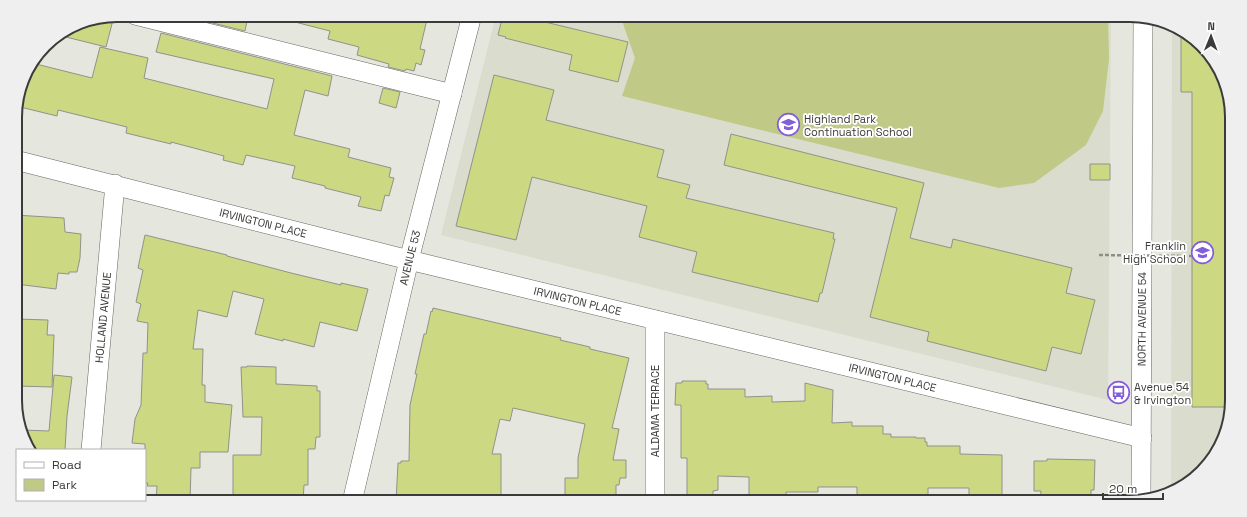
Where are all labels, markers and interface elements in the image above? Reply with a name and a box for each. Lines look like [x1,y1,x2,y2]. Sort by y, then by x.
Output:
north arrow [1191,16,1231,56]
text: N [1207,19,1215,33]
school or university icon: Highland Park Continuation School [776,112,802,138]
place label: Highland Park Continuation School [804,112,912,139]
street label: IRVINGTON PLACE [218,205,308,241]
street label: AVENUE 53 [396,228,423,287]
place label: Franklin High School [1123,239,1186,266]
school or university icon: Franklin High School [1189,239,1215,265]
street label: HOLLAND AVENUE [92,272,114,364]
street label: NORTH AVENUE 54 [1135,272,1149,366]
street label: IRVINGTON PLACE [532,284,623,318]
street label: IRVINGTON PLACE [847,360,938,395]
street label: ALDAMA TERRACE [648,365,662,457]
bus stop icon: Avenue 54 & Irvington [1105,380,1131,406]
place label: Avenue 54 & Irvington [1134,380,1191,407]
legend [16,449,146,501]
text: Road [52,457,81,473]
scale bar [1103,475,1163,501]
text: Park [52,477,77,493]
text: 20 m [1109,481,1137,497]

